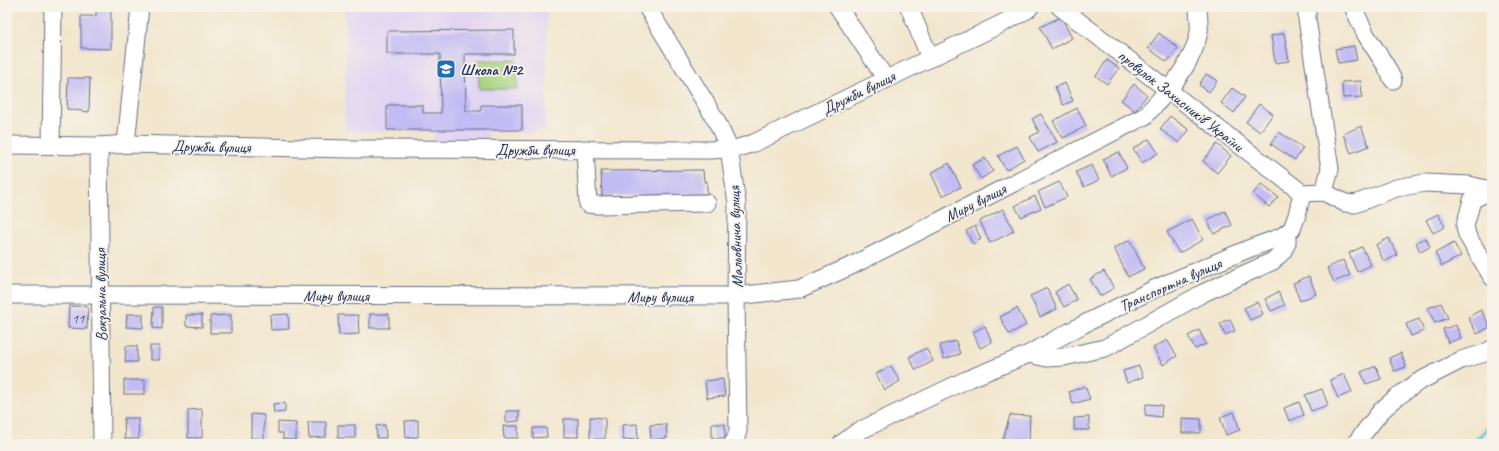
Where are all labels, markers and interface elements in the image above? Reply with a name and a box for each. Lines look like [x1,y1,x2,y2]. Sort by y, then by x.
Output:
street label: провулок Захисників України [1113,45,1248,157]
school or university icon: Школа №2 [435,58,457,80]
place label: Школа №2 [460,60,524,80]
street label: Дружби вулиця [819,66,899,119]
street label: Дружби вулиця [171,136,252,158]
street label: Дружби вулиця [496,140,575,160]
street label: Миру вулиця [942,179,1010,227]
street label: Мальовнича вулиця [724,184,748,288]
street label: Вокзальна вулиця [90,247,112,342]
street label: Транспортна вулиця [1116,253,1226,316]
street label: Миру вулиця [303,286,370,306]
street label: Миру вулиця [627,287,694,307]
house number: 11 [72,310,85,327]

